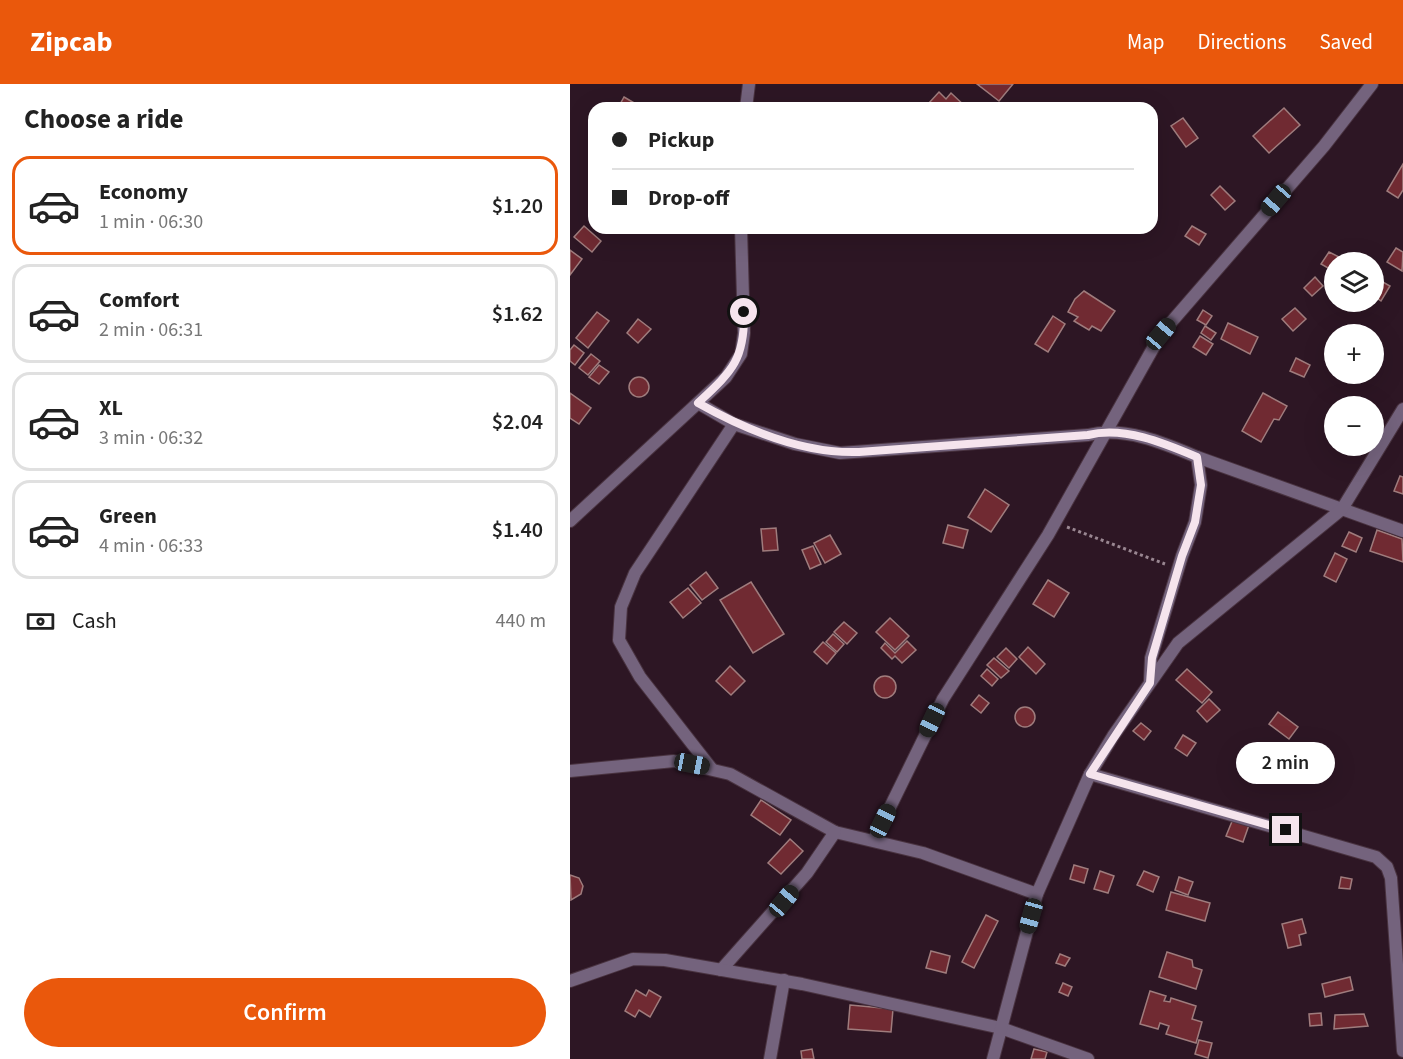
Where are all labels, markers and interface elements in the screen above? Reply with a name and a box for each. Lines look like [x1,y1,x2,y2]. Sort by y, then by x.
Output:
text: Zipcab [30,22,113,62]
text: Map [1127,27,1165,57]
text: Directions [1198,27,1286,57]
text: Saved [1319,27,1373,57]
text: Choose a ride [24,100,184,139]
text: Pickup [648,124,714,156]
text: Economy [99,176,188,208]
icon: car [27,179,81,233]
car [1257,181,1295,219]
text: Drop-off [648,182,729,214]
text: $1.20 [492,190,543,222]
text: 1 min · 06:30 [99,208,203,236]
map controls [1324,252,1384,456]
button: layers [1324,252,1384,312]
text: Comfort [99,284,180,316]
icon: car [27,287,81,341]
text: $1.62 [492,298,543,330]
route start [730,298,757,325]
car [1143,314,1179,354]
text: 2 min · 06:31 [99,316,203,344]
button: + [1324,324,1384,384]
text: XL [99,392,123,424]
icon: car [27,395,81,449]
button: − [1324,396,1384,456]
text: $2.04 [492,406,543,438]
text: 3 min · 06:32 [99,424,203,452]
text: Green [99,500,157,532]
icon: car [27,503,81,557]
text: $1.40 [492,514,543,546]
text: 4 min · 06:33 [99,532,203,560]
icon: cash [24,605,57,638]
text: Cash [72,605,117,637]
text: 440 m [496,607,546,635]
car [916,700,948,740]
callout: 2 min [1236,743,1336,785]
text: 2 min [1262,749,1309,777]
car [673,752,711,776]
car [867,801,899,841]
route end [1272,816,1299,843]
car [766,881,802,921]
car [1017,896,1045,936]
button: Confirm [24,978,546,1047]

